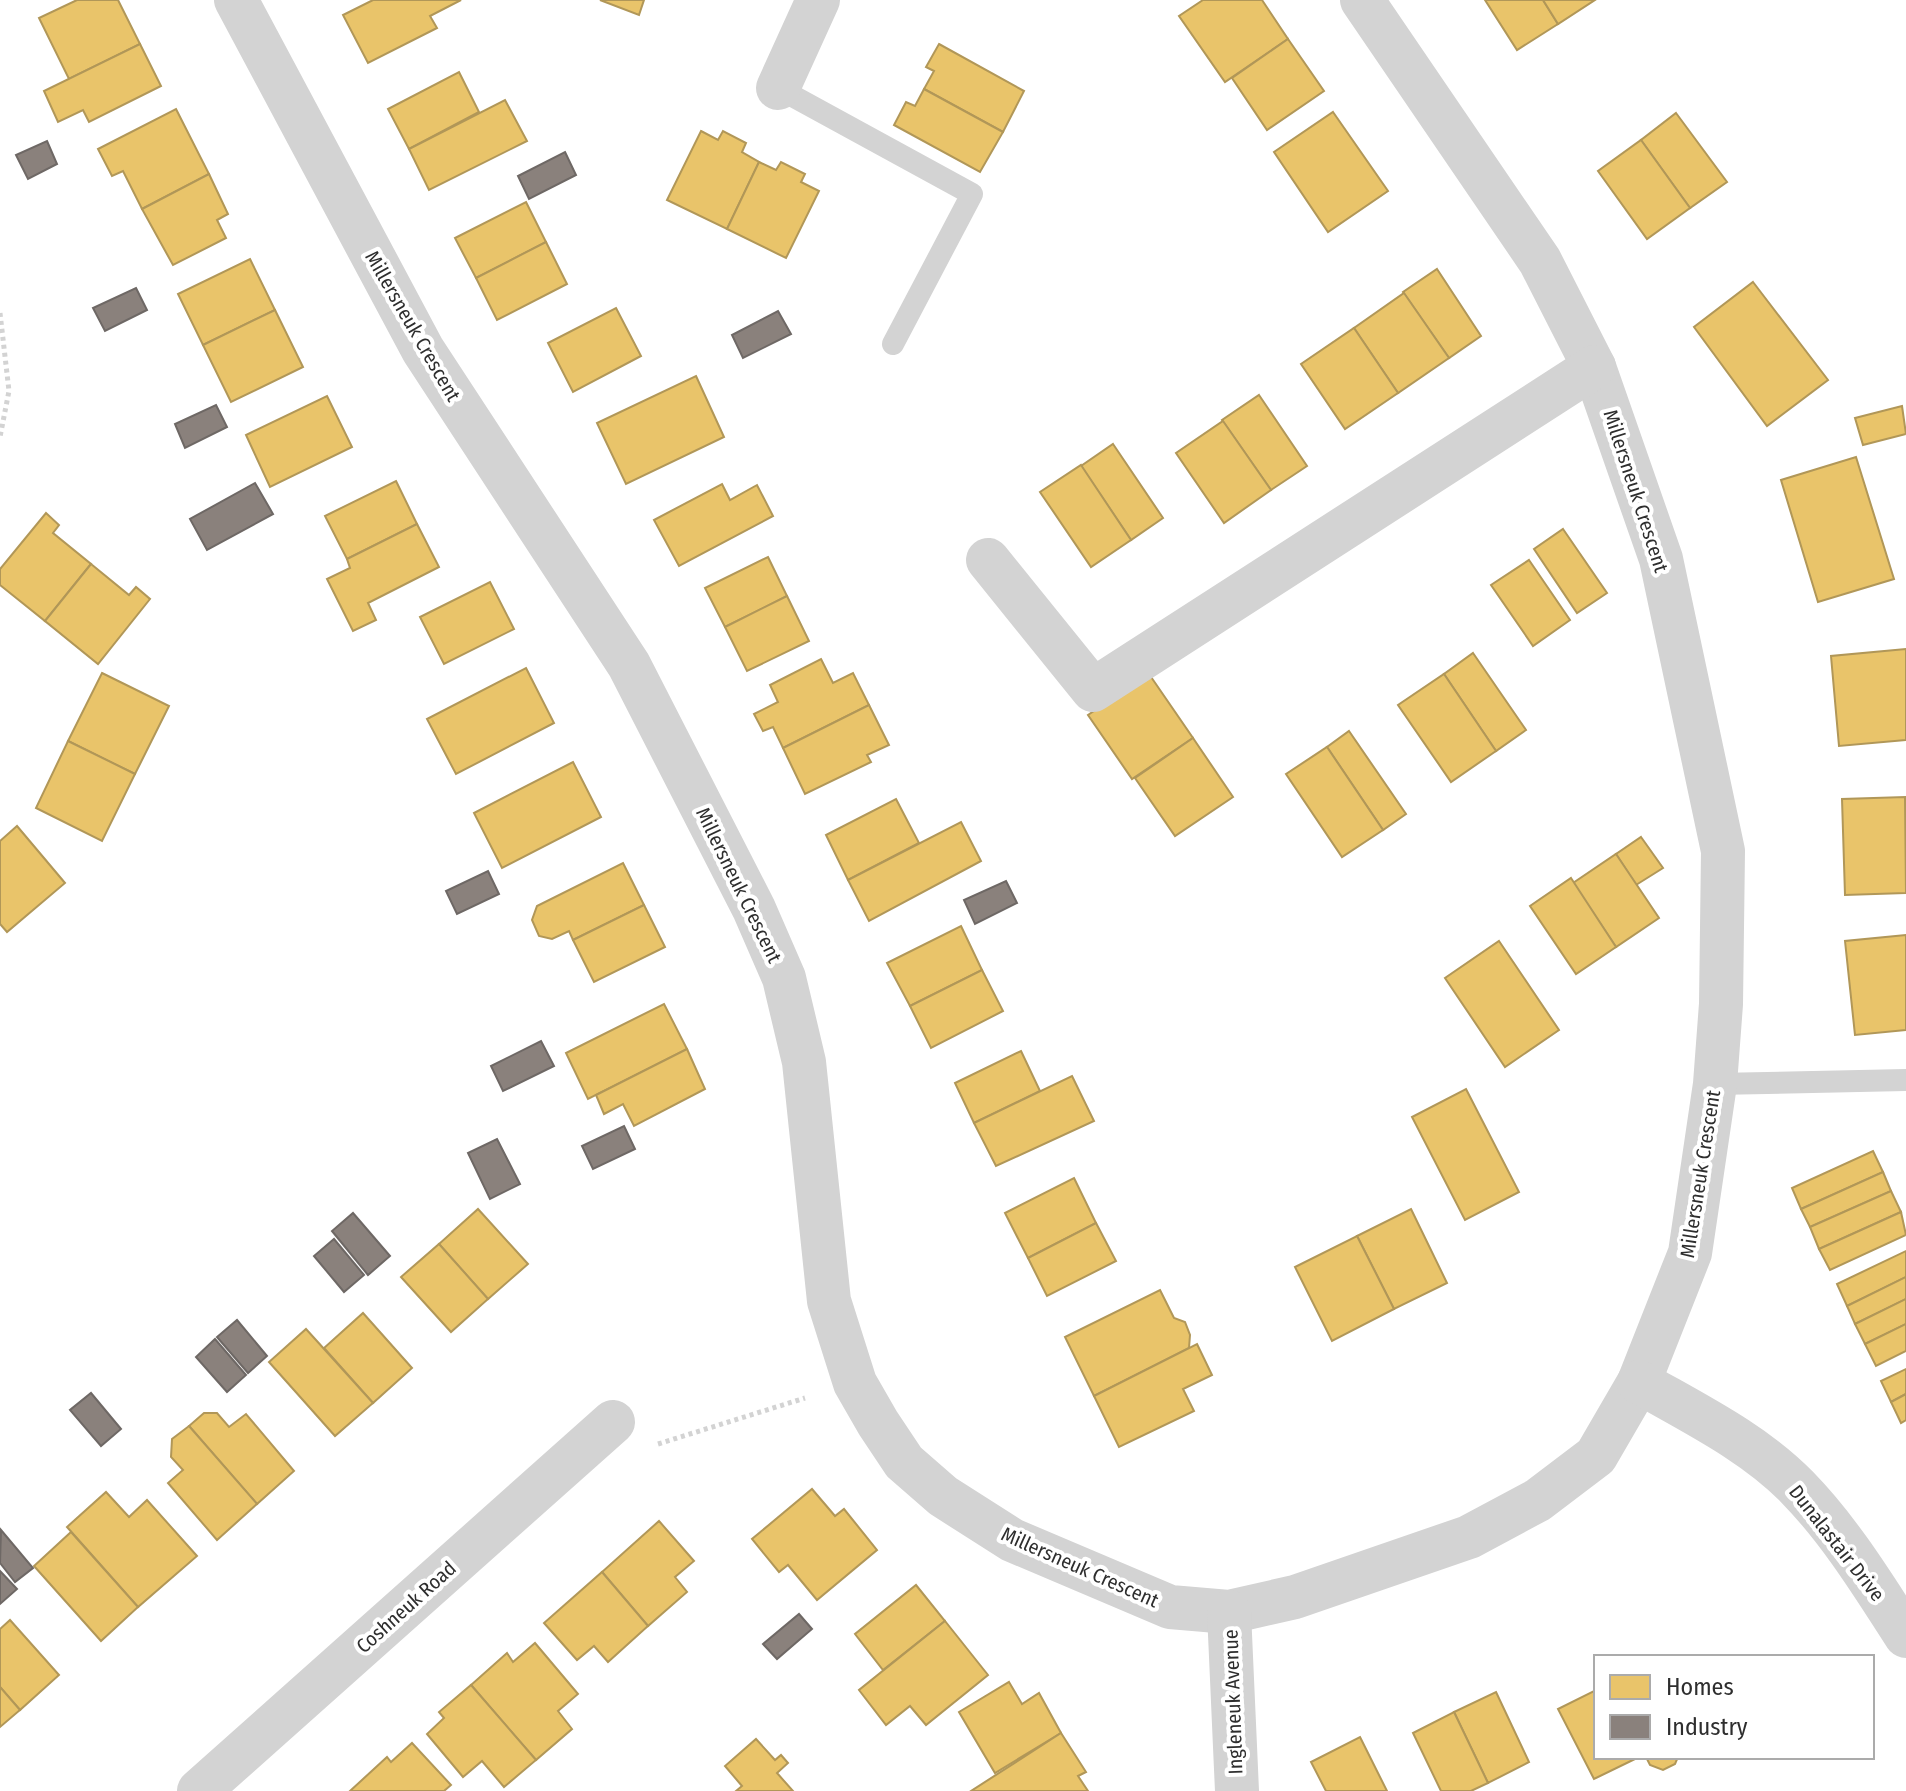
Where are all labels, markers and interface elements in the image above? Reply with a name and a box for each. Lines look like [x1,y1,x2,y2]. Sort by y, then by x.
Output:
street label: Millersneuk Crescent [360,247,466,406]
street label: Millersneuk Crescent [1598,407,1674,576]
street label: Millersneuk Crescent [691,804,787,967]
street label: Millersneuk Crescent [1675,1088,1725,1260]
street label: Dunalastair Drive [1784,1480,1890,1606]
street label: Millersneuk Crescent [998,1522,1163,1613]
street label: Coshneuk Road [351,1556,461,1658]
street label: Ingleneuk Avenue [1218,1629,1248,1775]
legend [1594,1655,1874,1759]
text: Homes [1666,1673,1734,1701]
text: Industry [1666,1713,1748,1741]

